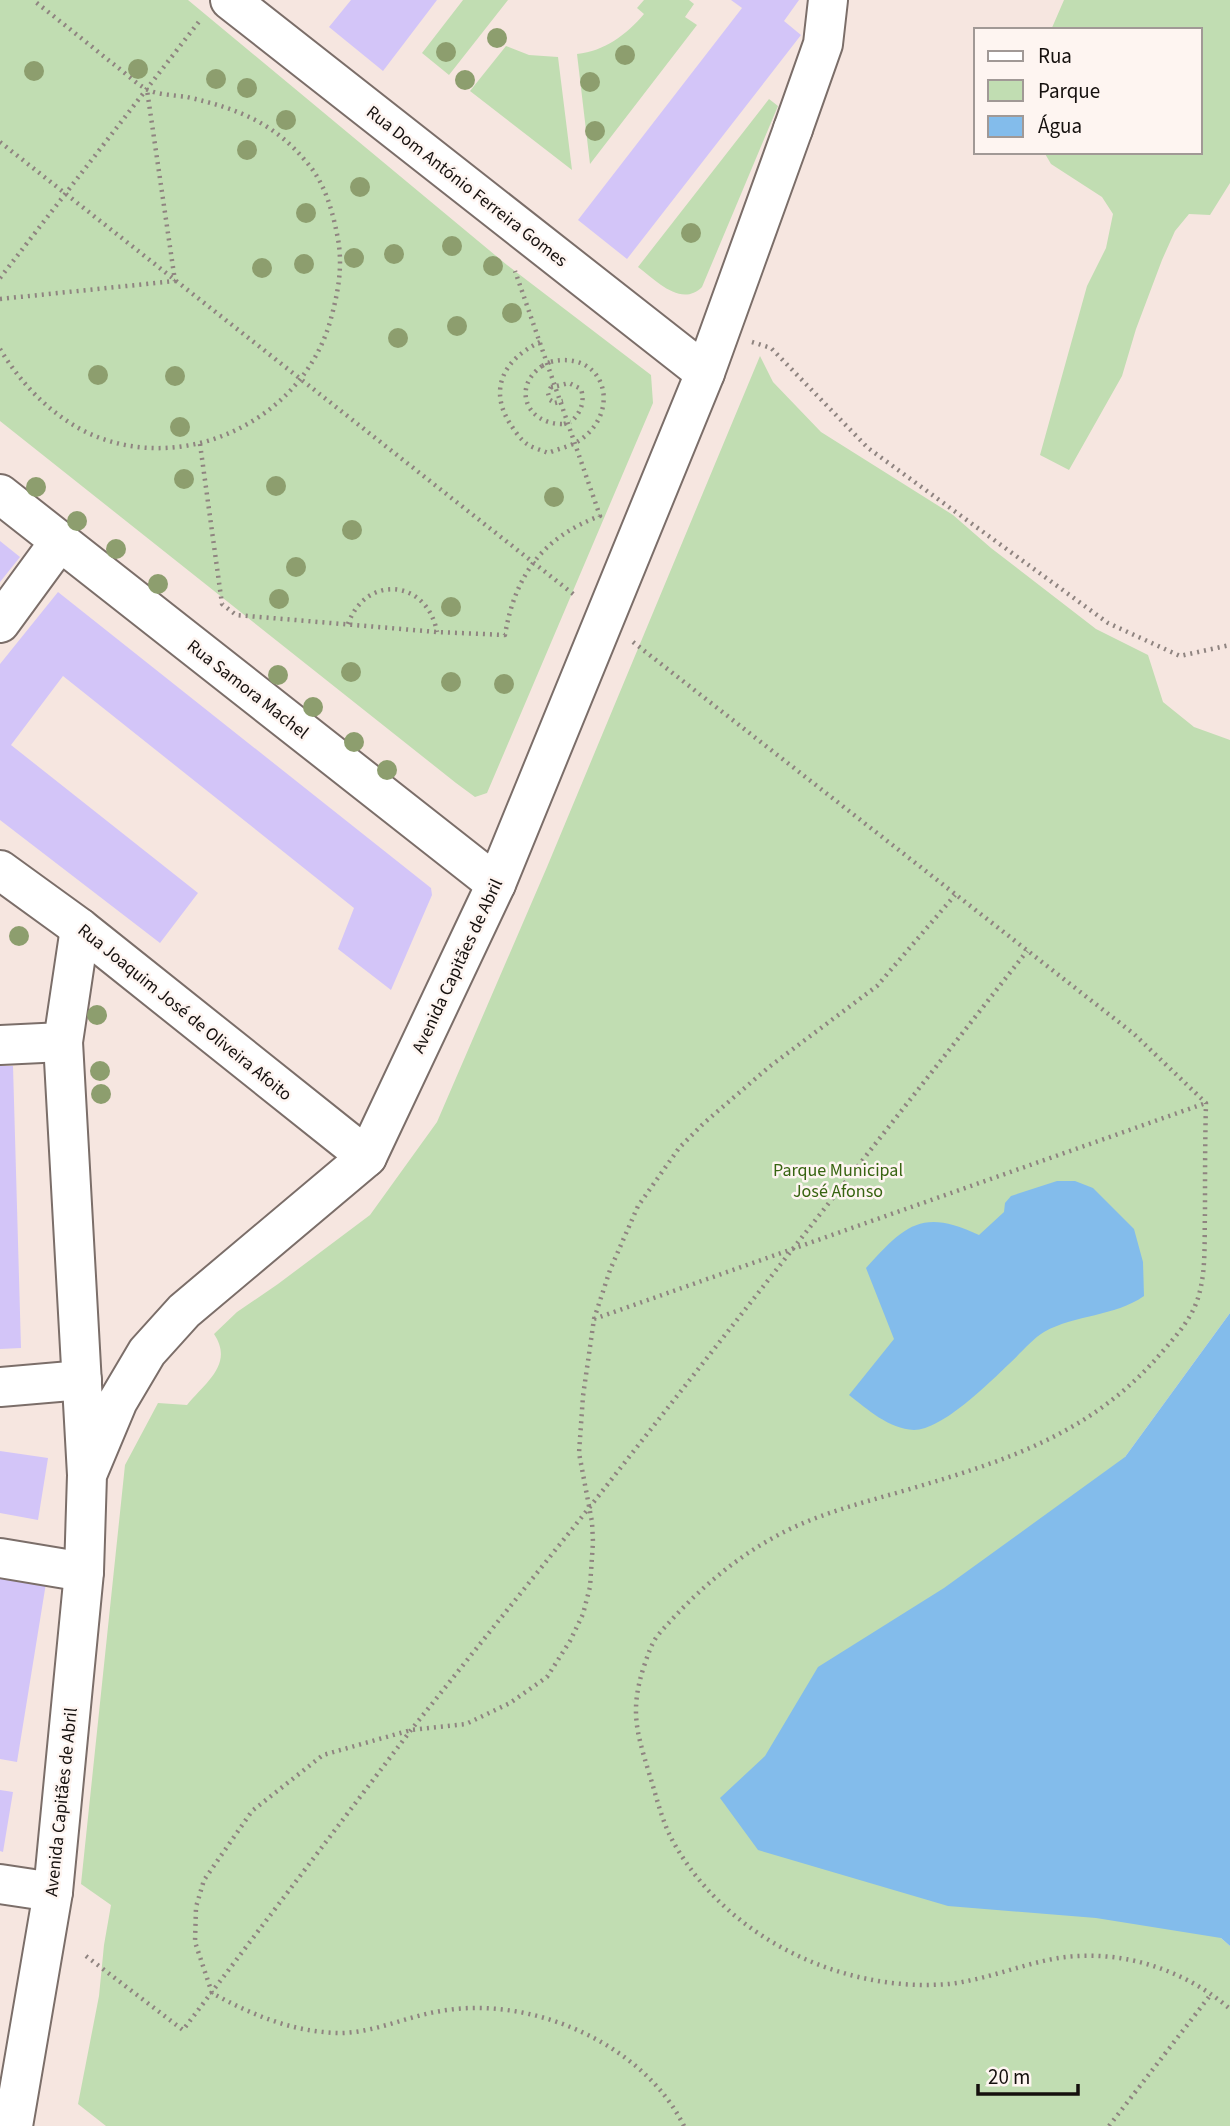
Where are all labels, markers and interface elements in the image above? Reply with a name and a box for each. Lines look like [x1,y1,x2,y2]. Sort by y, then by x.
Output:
legend [974,28,1202,154]
text: Rua [1038,41,1072,71]
text: Parque [1038,76,1100,106]
street label: Rua Dom António Ferreira Gomes [361,100,572,273]
text: Água [1038,111,1082,141]
street label: Rua Samora Machel [182,634,314,745]
street label: Avenida Capitães de Abril [406,875,509,1058]
street label: Rua Joaquim José de Oliveira Afoito [72,918,297,1107]
park label: Parque Municipal José Afonso [773,1158,903,1204]
street label: Avenida Capitães de Abril [39,1706,84,1898]
scale bar [978,2052,1078,2096]
text: 20 m [988,2062,1030,2092]

